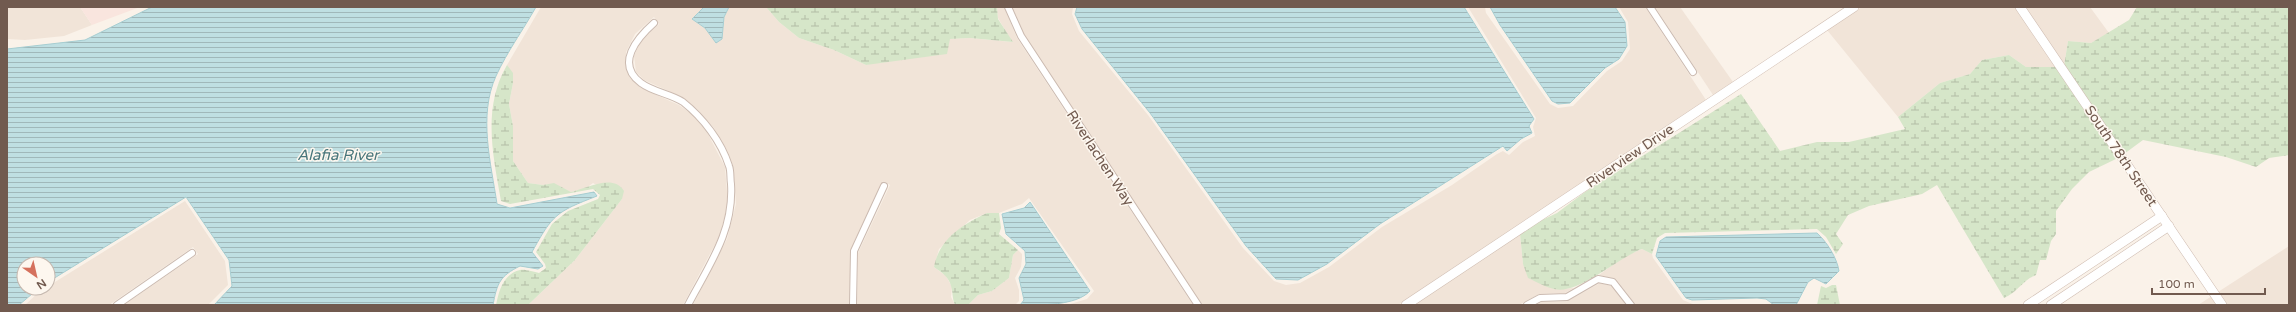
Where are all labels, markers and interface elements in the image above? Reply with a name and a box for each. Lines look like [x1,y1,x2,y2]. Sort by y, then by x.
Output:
street label: South 78th Street [2081,102,2161,210]
street label: Riverlachen Way [1063,107,1137,209]
street label: Riverview Drive [1583,120,1677,192]
water label: Alafia River [297,146,381,164]
north arrow [16,256,56,296]
scale bar [2152,270,2265,296]
text: N [34,276,49,292]
text: 100 m [2158,277,2195,291]

